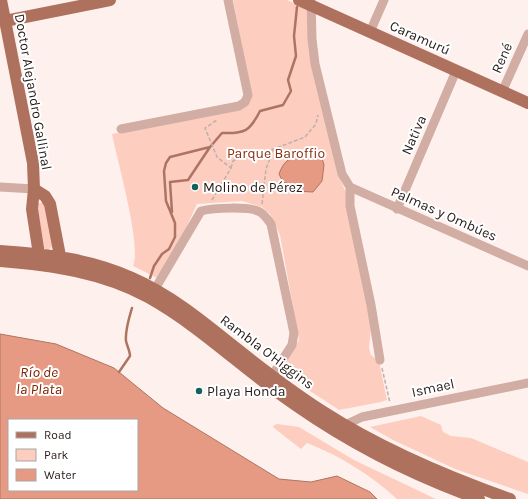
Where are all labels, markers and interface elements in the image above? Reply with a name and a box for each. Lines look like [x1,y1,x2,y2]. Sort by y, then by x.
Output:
street label: Doctor Alejandro Gallinal [11,13,55,171]
street label: Caramurú [387,17,453,59]
street label: René [488,40,516,76]
street label: Nativa [398,113,430,157]
park label: Parque Baroffio [227,145,325,162]
place label: Molino de Pérez [203,179,303,196]
marker: Molino de Pérez [190,182,200,192]
street label: Palmas y Ombúes [388,183,500,245]
street label: Rambla O'Higgins [217,311,317,393]
water label: Río de la Plata [16,363,62,398]
street label: Ismael [410,375,456,401]
place label: Playa Honda [207,383,285,400]
marker: Playa Honda [194,386,204,396]
legend [8,419,138,491]
text: Road [44,428,72,442]
text: Park [44,448,69,462]
text: Water [44,468,77,482]

